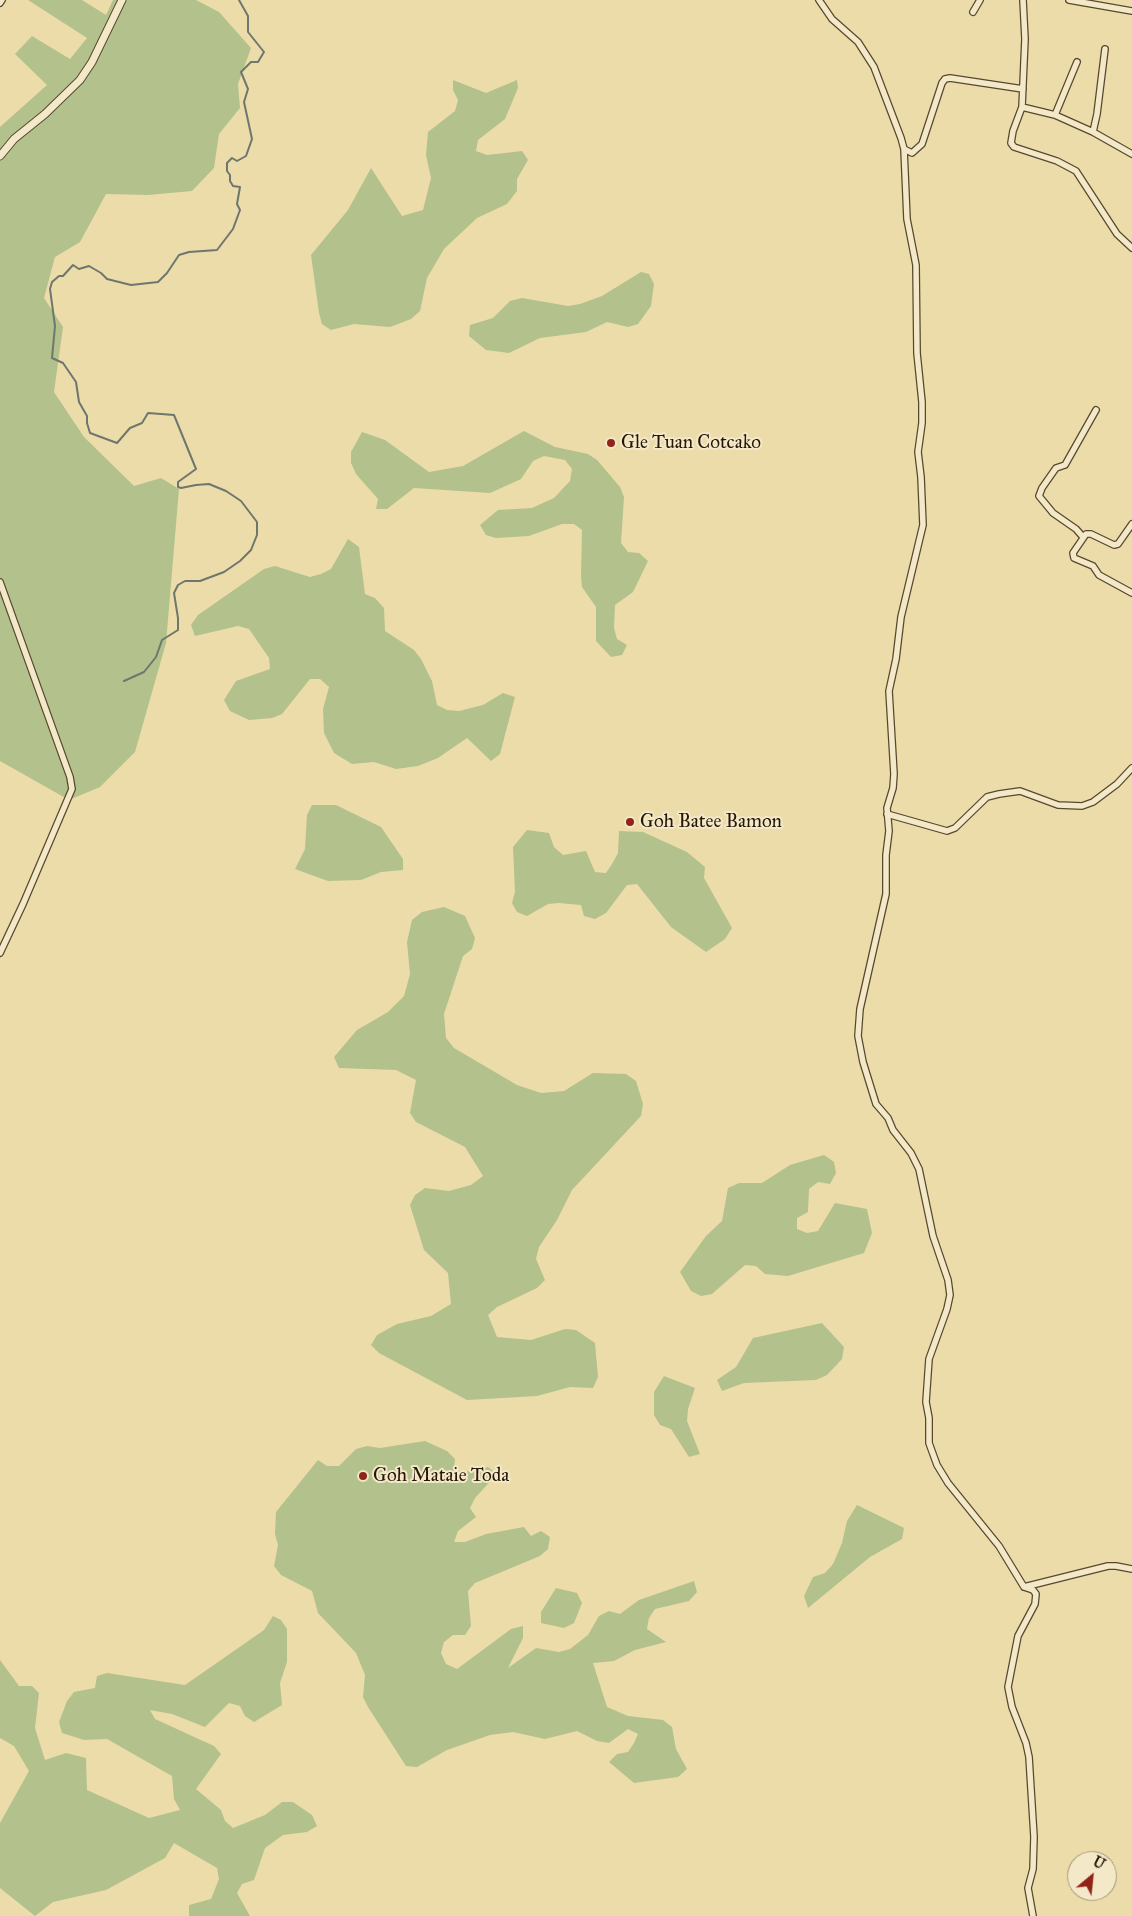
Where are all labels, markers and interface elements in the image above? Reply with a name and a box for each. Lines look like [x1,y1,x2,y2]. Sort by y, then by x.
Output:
place label: Gle Tuan Cotcako [621,432,761,454]
marker: Gle Tuan Cotcako [605,437,617,449]
place label: Goh Batee Bamon [640,811,782,833]
marker: Goh Batee Bamon [624,816,636,828]
place label: Goh Mataie Toda [373,1465,509,1487]
marker: Goh Mataie Toda [357,1470,369,1482]
north arrow [1067,1851,1117,1901]
text: U [1090,1853,1108,1873]

